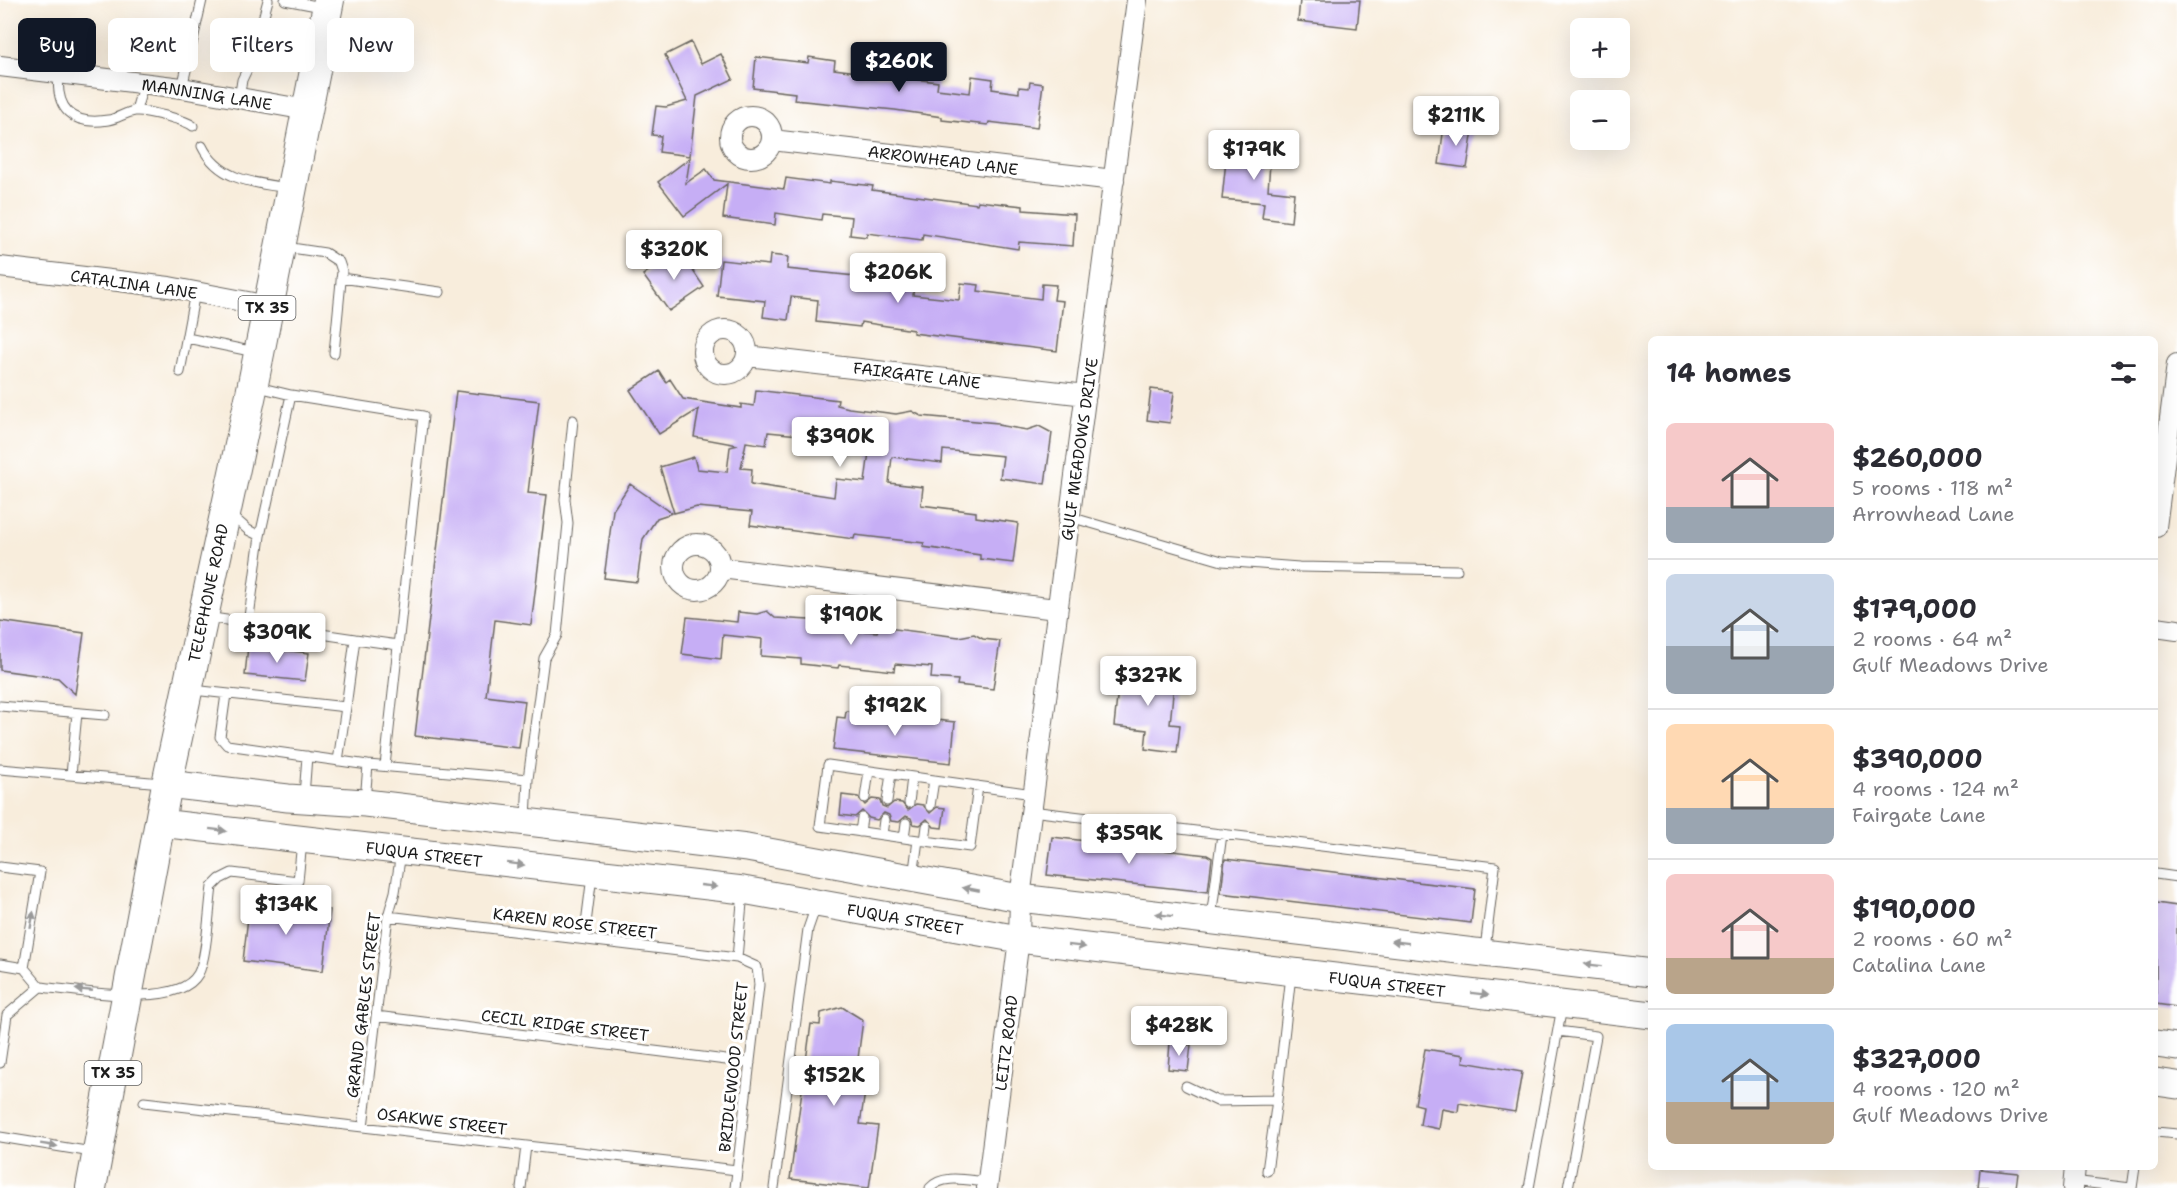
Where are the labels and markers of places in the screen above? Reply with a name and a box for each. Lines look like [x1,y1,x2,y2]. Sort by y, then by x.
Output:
pin: $260K [857,42,941,93]
pin: $211K [1414,96,1498,147]
pin: $179K [1212,130,1296,181]
pin: $320K [632,230,716,281]
pin: $206K [856,253,940,304]
pin: $390K [798,417,882,468]
pin: $190K [809,595,893,646]
pin: $309K [235,613,319,664]
pin: $327K [1106,656,1190,707]
pin: $192K [853,686,937,737]
pin: $359K [1087,814,1171,865]
pin: $134K [244,885,328,936]
pin: $428K [1137,1006,1221,1057]
pin: $152K [792,1056,876,1107]

